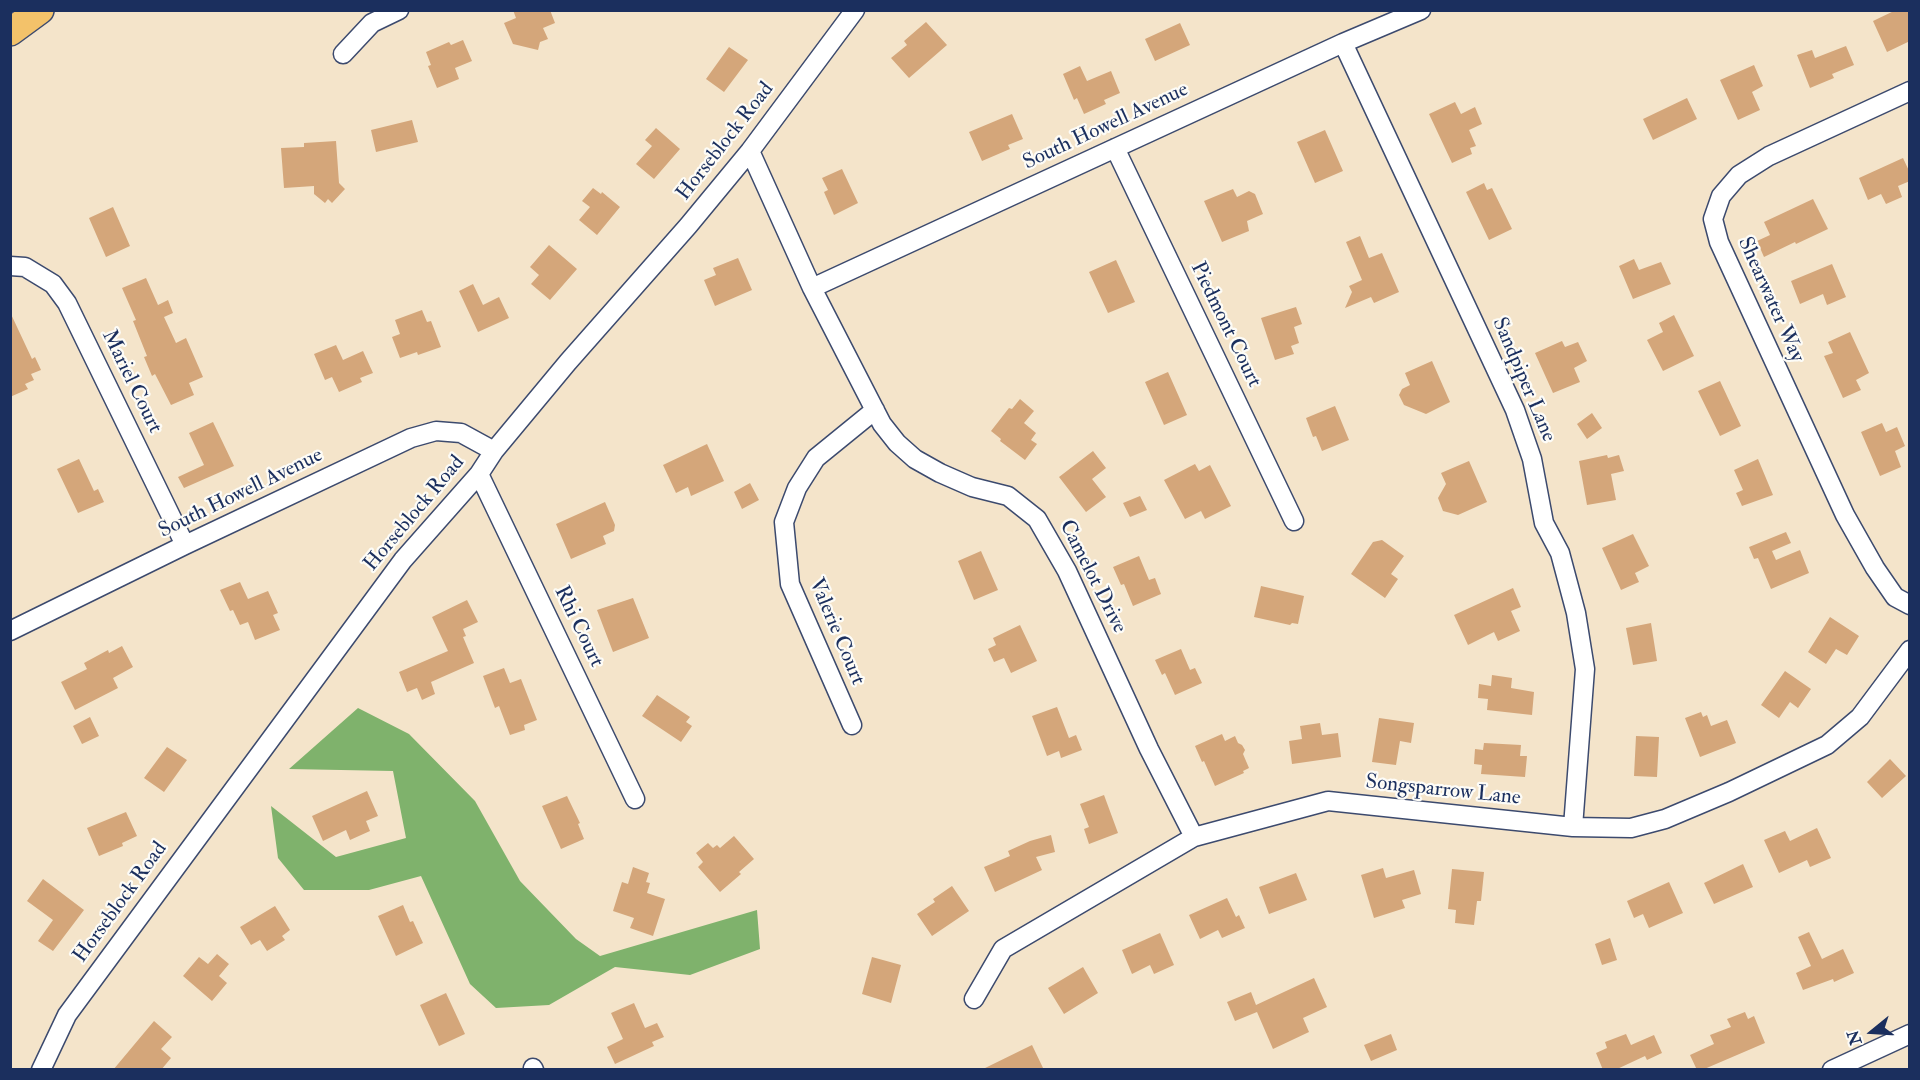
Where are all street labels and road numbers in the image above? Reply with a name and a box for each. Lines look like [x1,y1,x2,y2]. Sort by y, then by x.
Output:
street label: Horseblock Road [672,78,780,206]
street label: South Howell Avenue [1019,78,1193,176]
street label: Shearwater Way [1731,233,1809,367]
street label: Piedmont Court [1184,258,1266,392]
street label: Sandpiper Lane [1486,314,1560,446]
street label: Mariel Court [95,326,167,438]
street label: South Howell Avenue [155,443,327,545]
street label: Horseblock Road [359,451,471,577]
street label: Camelot Drive [1053,516,1131,638]
street label: Valerie Court [802,575,870,689]
street label: Rhi Court [548,582,608,672]
street label: Songsparrow Lane [1364,770,1522,812]
street label: Horseblock Road [69,838,173,968]

